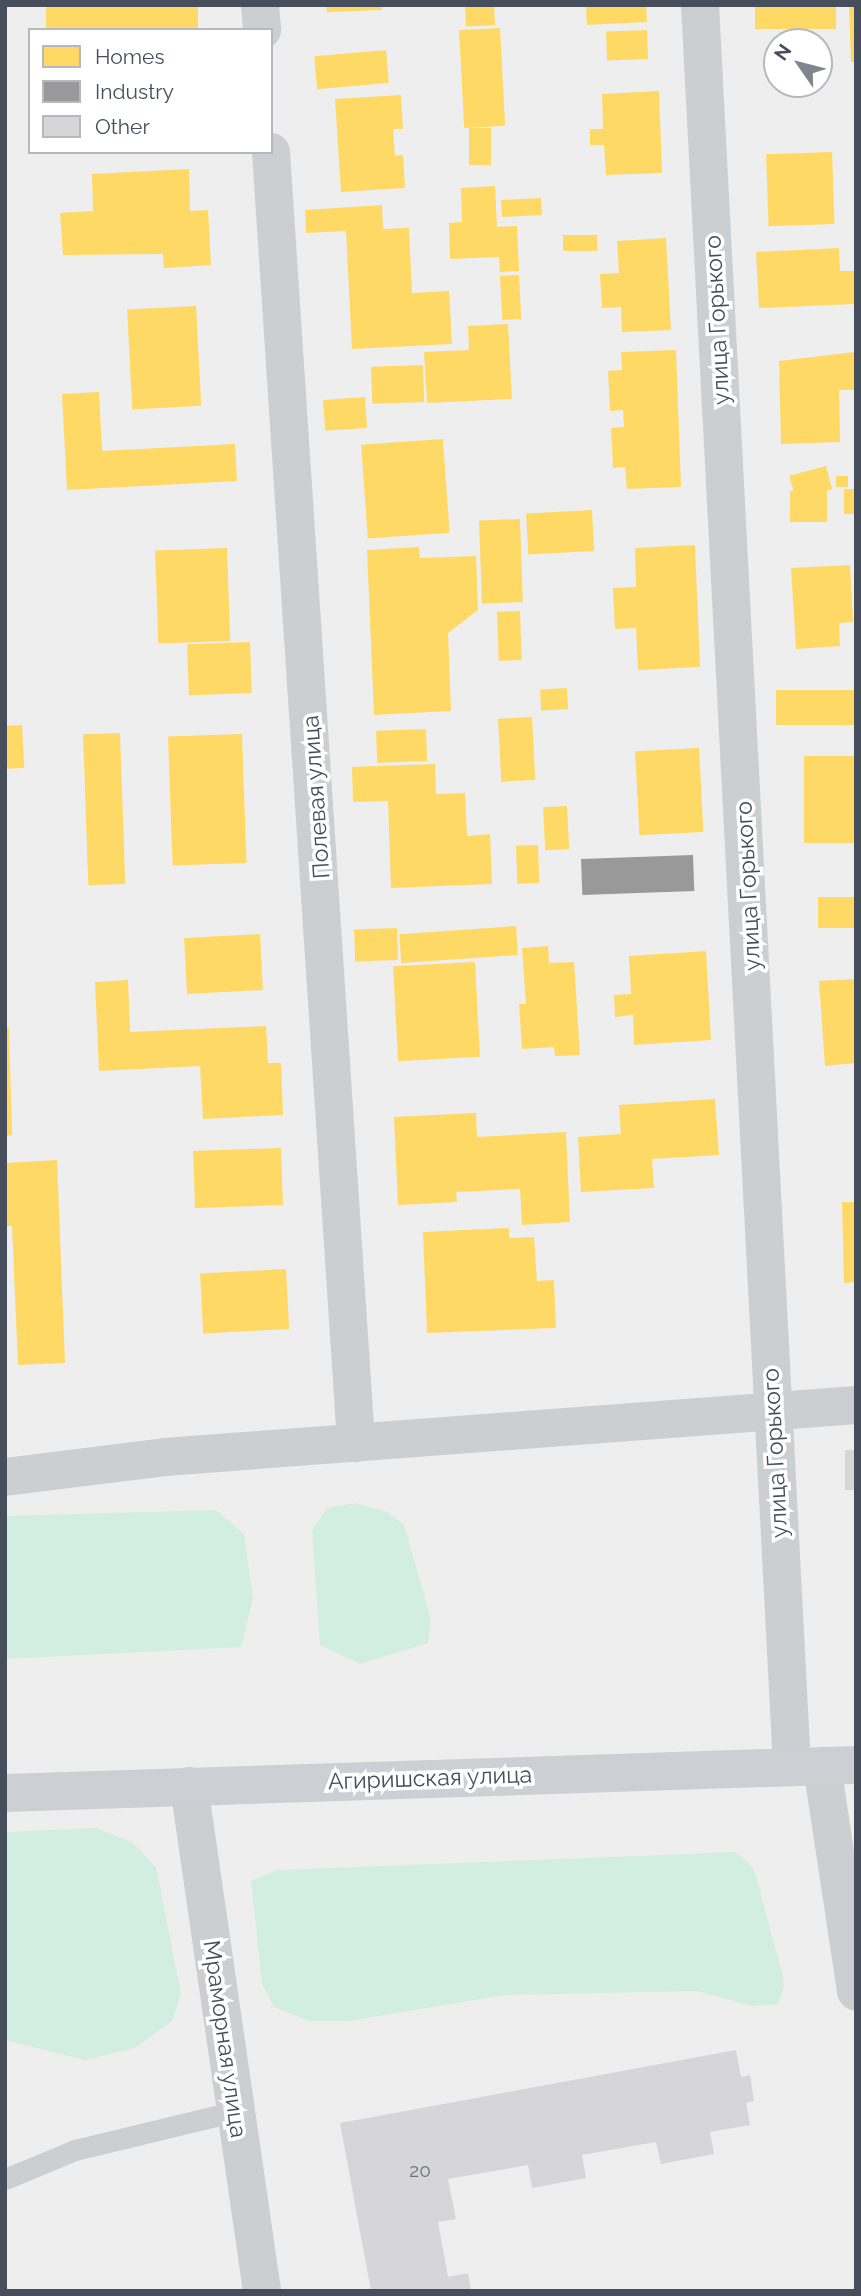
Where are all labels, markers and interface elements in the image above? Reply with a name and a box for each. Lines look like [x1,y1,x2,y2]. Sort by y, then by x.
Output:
legend [28,28,273,154]
north arrow [763,28,833,98]
text: N [769,40,796,64]
text: Homes [95,44,165,69]
text: Industry [95,79,174,104]
text: Other [95,114,150,139]
street label: улица Горького [699,234,735,406]
street label: Полевая улица [297,714,335,880]
street label: улица Горького [730,800,766,972]
street label: улица Горького [757,1367,793,1539]
street label: Агиришская улица [327,1761,533,1795]
street label: Мраморная улица [197,1938,253,2140]
house number: 20 [409,2160,431,2182]

